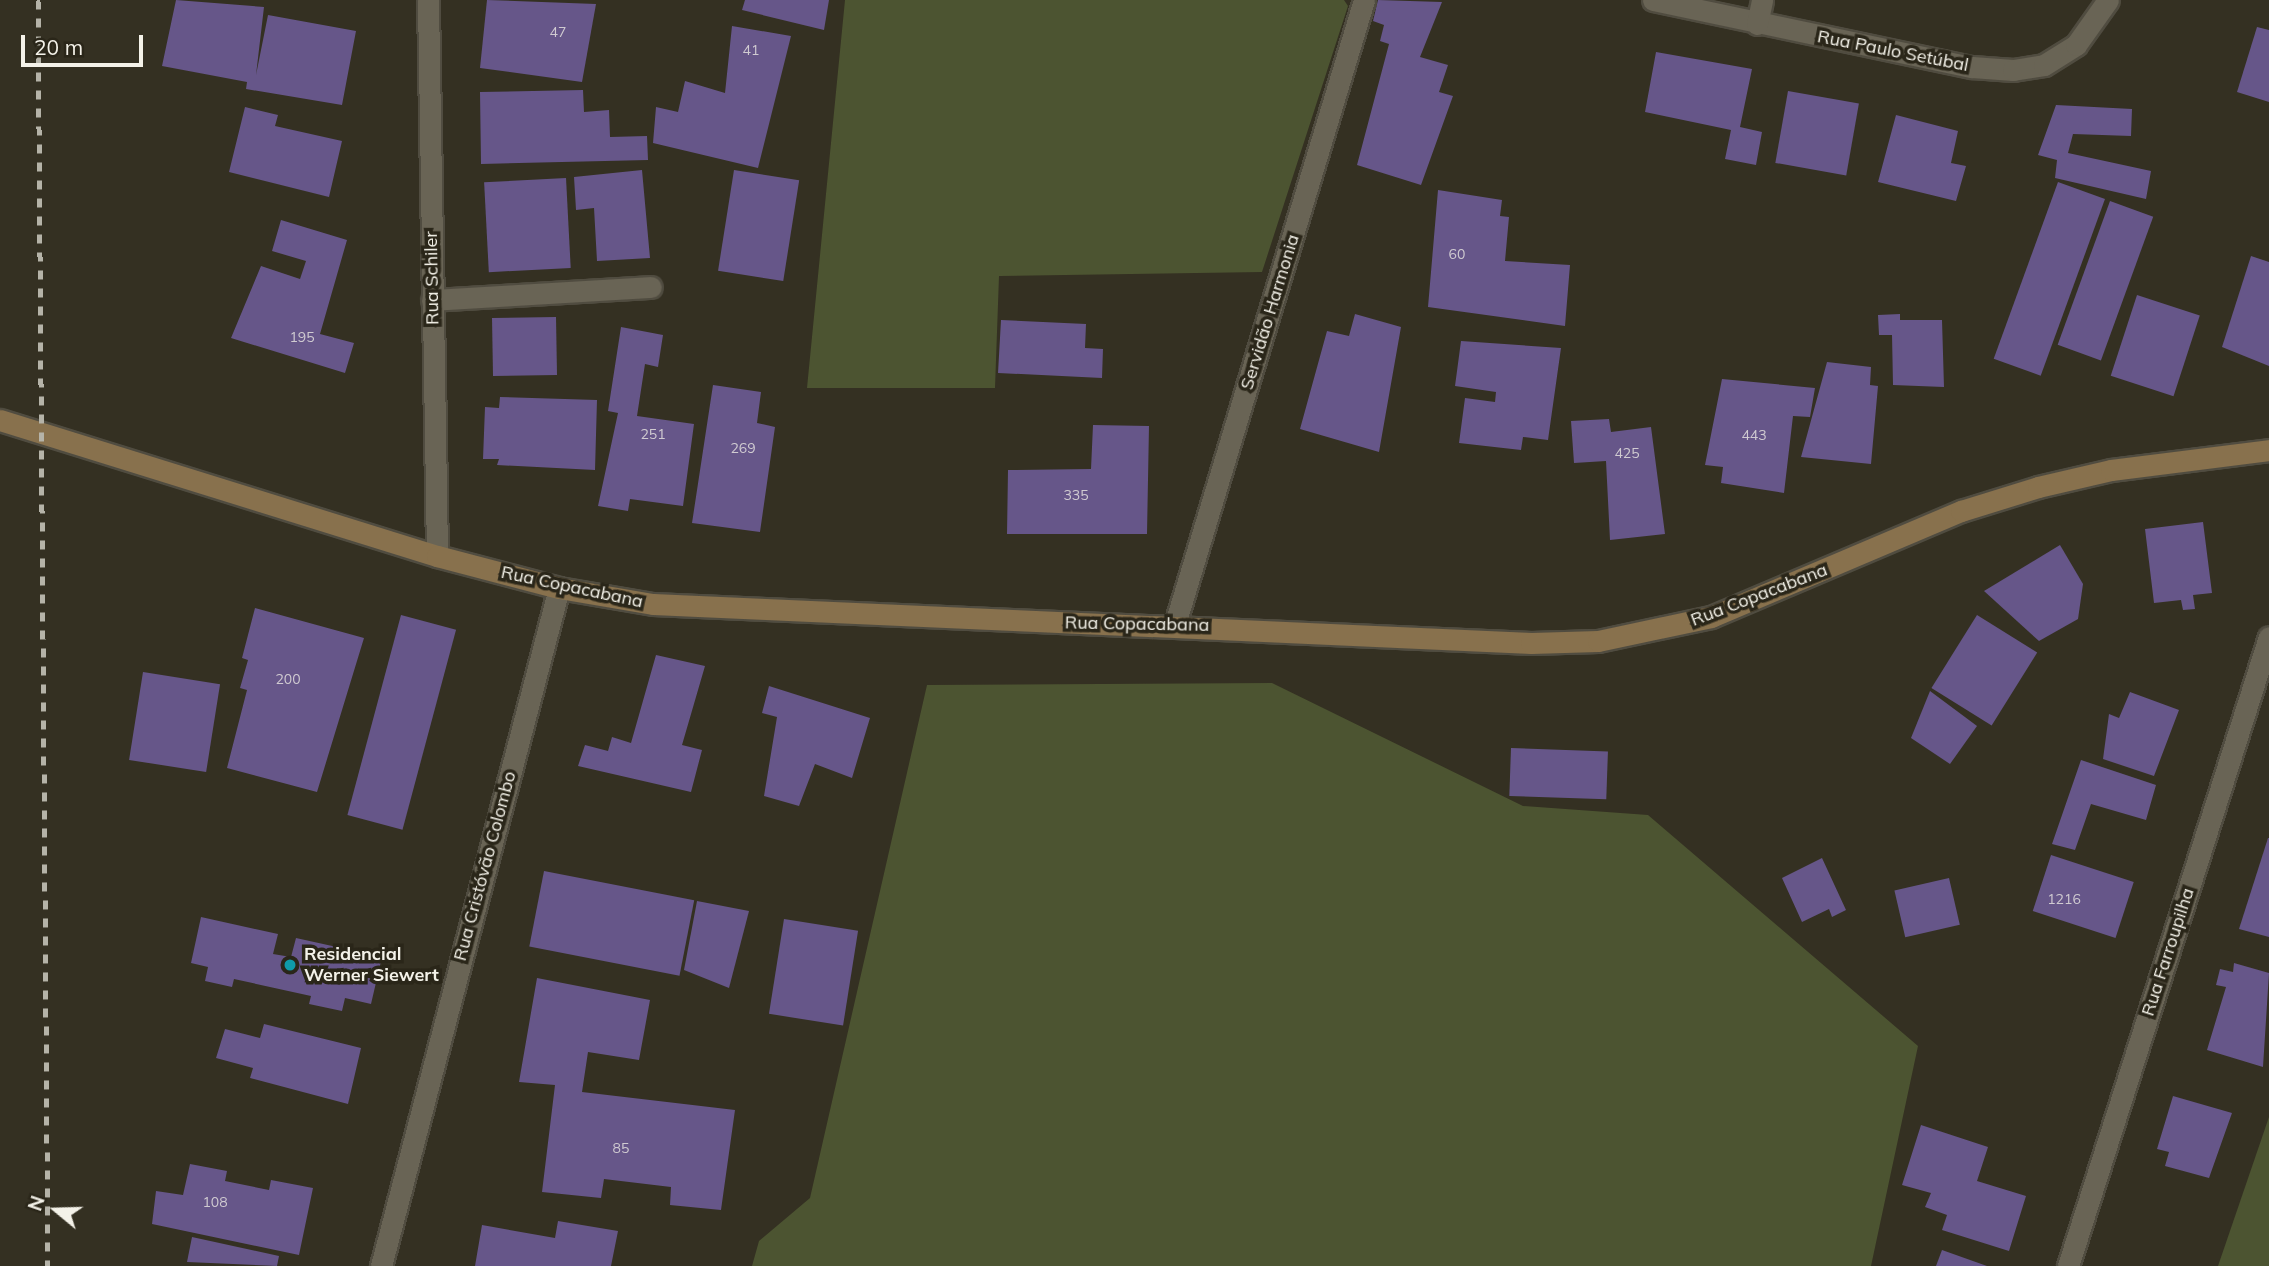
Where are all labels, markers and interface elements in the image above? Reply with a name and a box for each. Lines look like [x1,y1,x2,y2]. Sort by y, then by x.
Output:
scale bar [24,21,147,65]
house number: 47 [550,24,566,40]
street label: Rua Paulo Setúbal [1816,26,1970,76]
text: 20 m [34,34,83,60]
house number: 41 [743,42,759,58]
street label: Rua Schiler [420,231,444,325]
street label: Servidão Harmonia [1236,232,1304,392]
house number: 60 [1449,246,1465,262]
house number: 195 [289,329,315,345]
house number: 251 [640,426,666,442]
house number: 443 [1741,427,1767,443]
house number: 269 [730,440,756,456]
house number: 425 [1614,445,1640,461]
house number: 335 [1063,487,1089,503]
street label: Rua Copacabana [1688,559,1830,631]
street label: Rua Copacabana [499,561,645,613]
street label: Rua Copacabana [1065,612,1209,636]
house number: 200 [275,671,301,687]
street label: Rua Cristóvão Colombo [449,769,521,963]
street label: Rua Farroupilha [2137,885,2199,1019]
house number: 1216 [2047,891,2081,907]
place label: Residencial Werner Siewert [304,944,439,986]
marker: Residencial Werner Siewert [282,957,298,973]
house number: 85 [613,1140,629,1156]
north arrow [21,1175,91,1245]
text: N [22,1192,50,1214]
house number: 108 [202,1194,228,1210]

